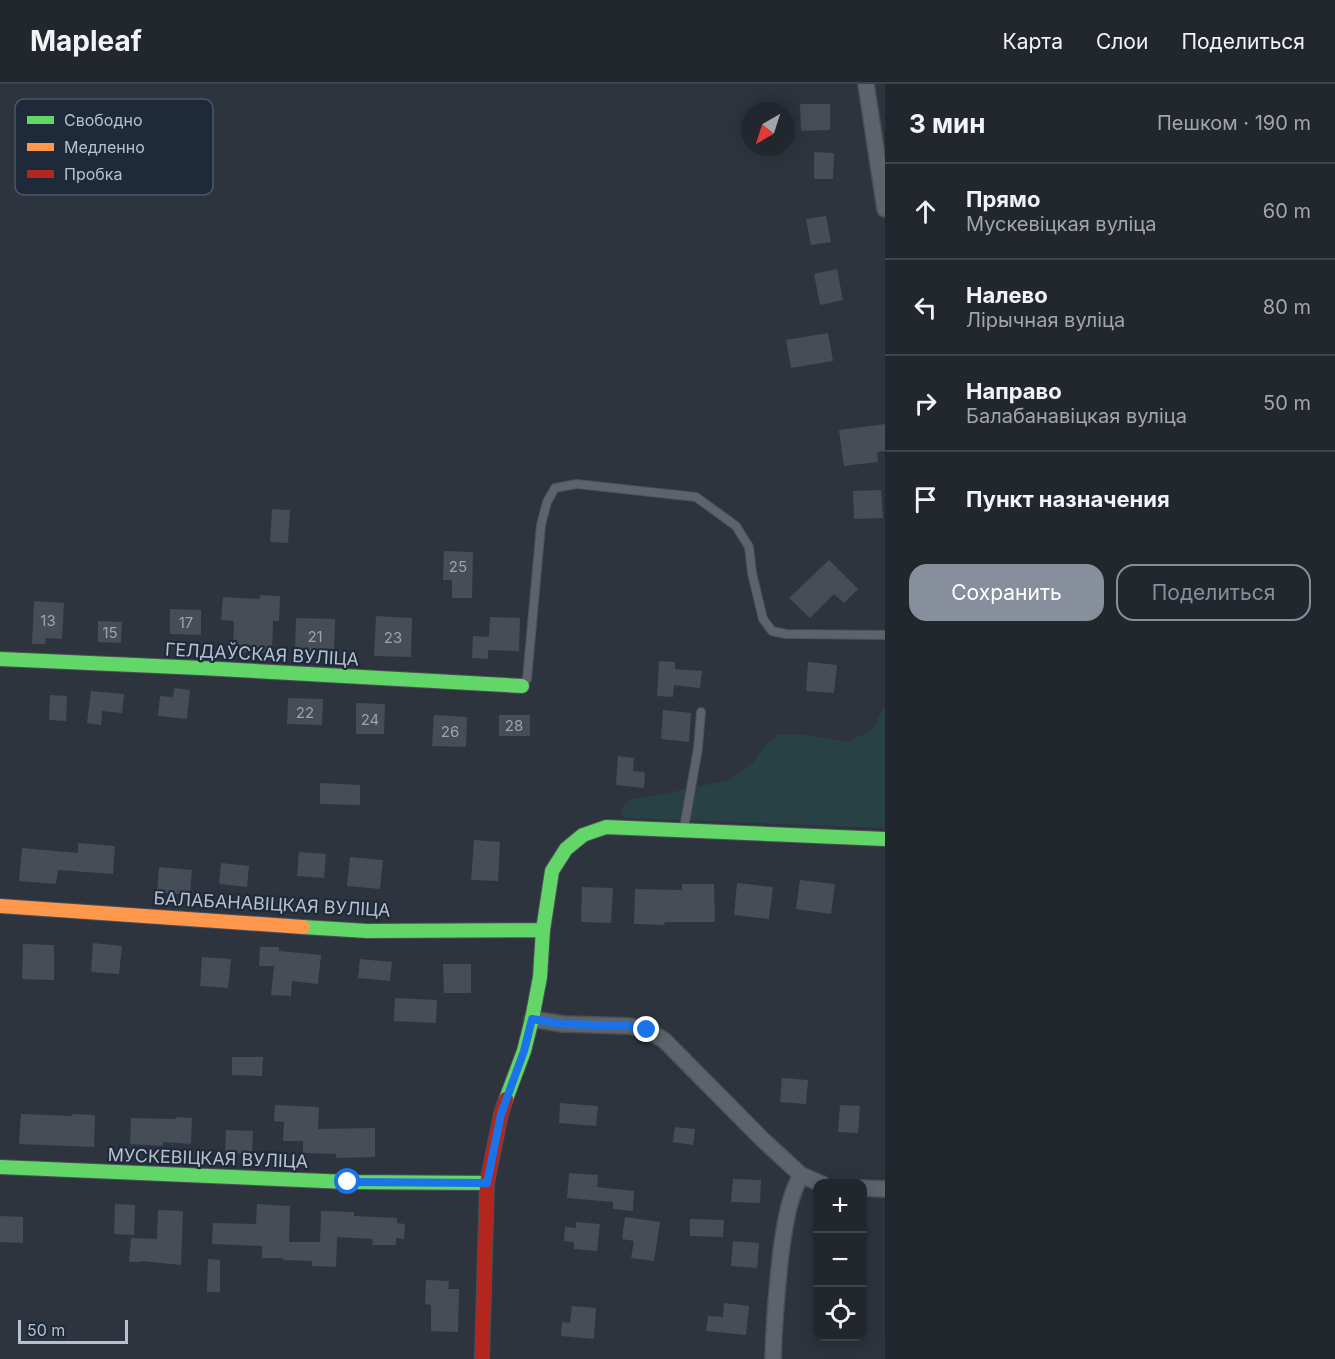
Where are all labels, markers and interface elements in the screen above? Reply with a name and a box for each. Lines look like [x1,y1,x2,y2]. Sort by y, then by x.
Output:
text: Mapleaf [30,24,142,58]
text: Карта [1003,29,1063,54]
text: Слои [1096,29,1148,54]
text: Поделиться [1181,29,1305,54]
legend [15,99,213,195]
north arrow [741,102,795,156]
text: 3 мин [909,108,985,139]
text: Свободно [64,110,143,130]
text: Пешком · 190 m [1157,111,1311,135]
text: Медленно [64,137,145,157]
text: Пробка [64,164,122,184]
text: Прямо [966,186,1040,212]
icon: ahead [909,195,942,228]
text: 60 m [1263,199,1311,223]
text: Мускевіцкая вуліца [966,212,1157,236]
text: Налево [966,282,1048,308]
icon: left [909,291,942,324]
text: 80 m [1263,295,1311,319]
text: Лірычная вуліца [966,308,1125,332]
text: Направо [966,378,1062,404]
icon: right [909,387,942,420]
text: 50 m [1263,391,1311,415]
text: Балабанавіцкая вуліца [966,404,1187,428]
icon: arrive [909,483,942,516]
text: Пункт назначения [966,486,1170,512]
house number: 25 [449,557,467,576]
button: Сохранить [909,564,1104,621]
button: Поделиться [1116,564,1311,621]
house number: 13 [40,611,56,630]
house number: 17 [179,613,193,632]
house number: 15 [102,623,118,642]
house number: 21 [307,627,323,646]
house number: 23 [384,628,402,647]
street label: ГЕЛДАЎСКАЯ ВУЛІЦА [164,637,360,670]
house number: 22 [296,703,314,722]
house number: 24 [361,710,379,729]
house number: 28 [505,716,523,735]
house number: 26 [441,722,459,741]
street label: БАЛАБАНАВІЦКАЯ ВУЛІЦА [153,887,391,921]
route end [633,1016,659,1042]
street label: МУСКЕВІЦКАЯ ВУЛІЦА [107,1144,309,1172]
route start [334,1168,360,1194]
map controls [813,1179,867,1341]
button: + [813,1179,867,1233]
button: − [813,1233,867,1287]
button: locate [813,1287,867,1341]
scale bar [18,1317,128,1344]
text: 50 m [27,1320,65,1340]

